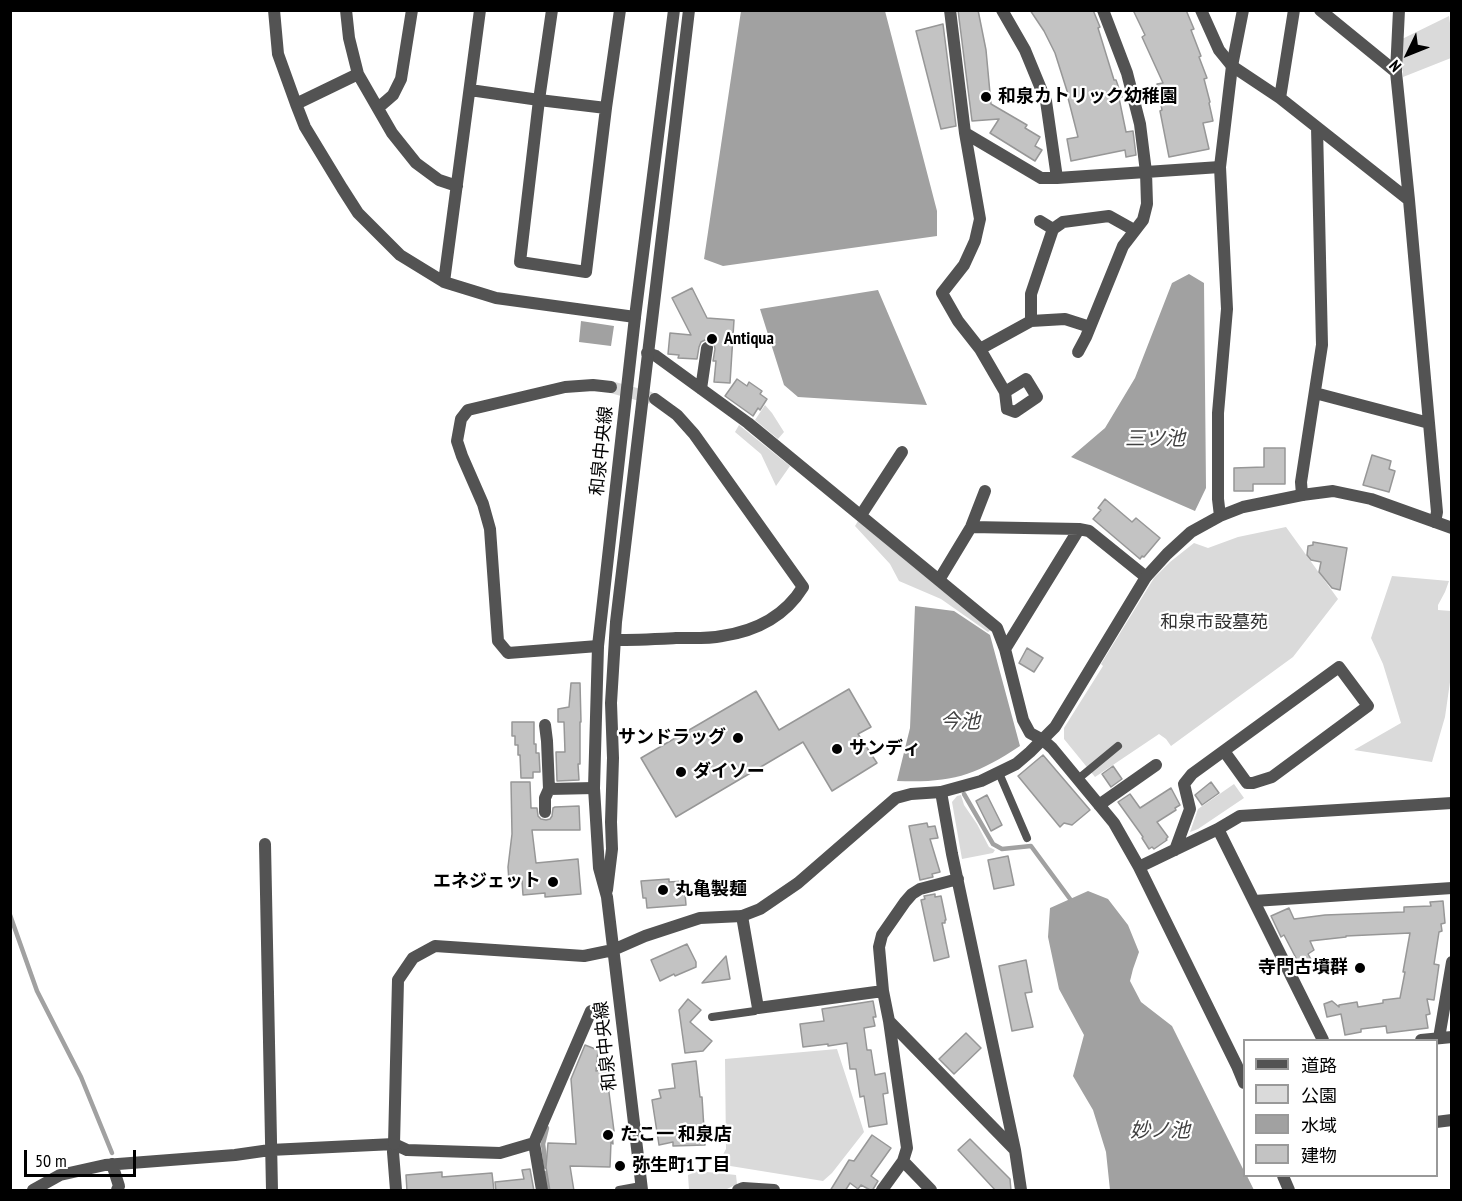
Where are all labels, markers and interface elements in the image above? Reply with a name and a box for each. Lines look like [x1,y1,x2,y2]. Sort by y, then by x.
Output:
north arrow [1378,24,1438,84]
text: N [1385,56,1405,76]
place label: 和泉カトリック幼稚園 [998,86,1178,108]
marker: 和泉カトリック幼稚園 [979,90,993,104]
place label: Antiqua [724,328,774,350]
marker: Antiqua [705,332,719,346]
street label: 和泉中央線 [587,405,617,497]
water label: 三ツ池 [1125,427,1185,451]
park label: 和泉市設墓苑 [1160,612,1268,634]
water label: 今池 [940,710,980,734]
place label: サンドラッグ [618,727,726,749]
marker: サンドラッグ [731,731,745,745]
place label: サンディ [849,738,921,760]
marker: サンディ [830,742,844,756]
place label: ダイソー [693,761,765,783]
marker: ダイソー [674,765,688,779]
place label: エネジェット [433,871,541,893]
marker: エネジェット [546,875,560,889]
place label: 丸亀製麺 [675,879,747,901]
marker: 丸亀製麺 [656,883,670,897]
place label: 寺門古墳群 [1258,957,1348,979]
marker: 寺門古墳群 [1353,961,1367,975]
street label: 和泉中央線 [591,1000,621,1092]
legend [1243,1039,1438,1177]
text: 道路 [1301,1054,1337,1077]
text: 公園 [1301,1084,1337,1107]
text: 水域 [1301,1114,1337,1137]
water label: 妙ノ池 [1130,1119,1190,1143]
place label: たこ一 和泉店 [620,1124,732,1146]
marker: たこ一 和泉店 [601,1128,615,1142]
scale bar [27,1138,140,1176]
text: 建物 [1301,1144,1337,1167]
text: 50 m [35,1149,67,1172]
place label: 弥生町1丁目 [632,1155,731,1177]
marker: 弥生町1丁目 [613,1159,627,1173]

